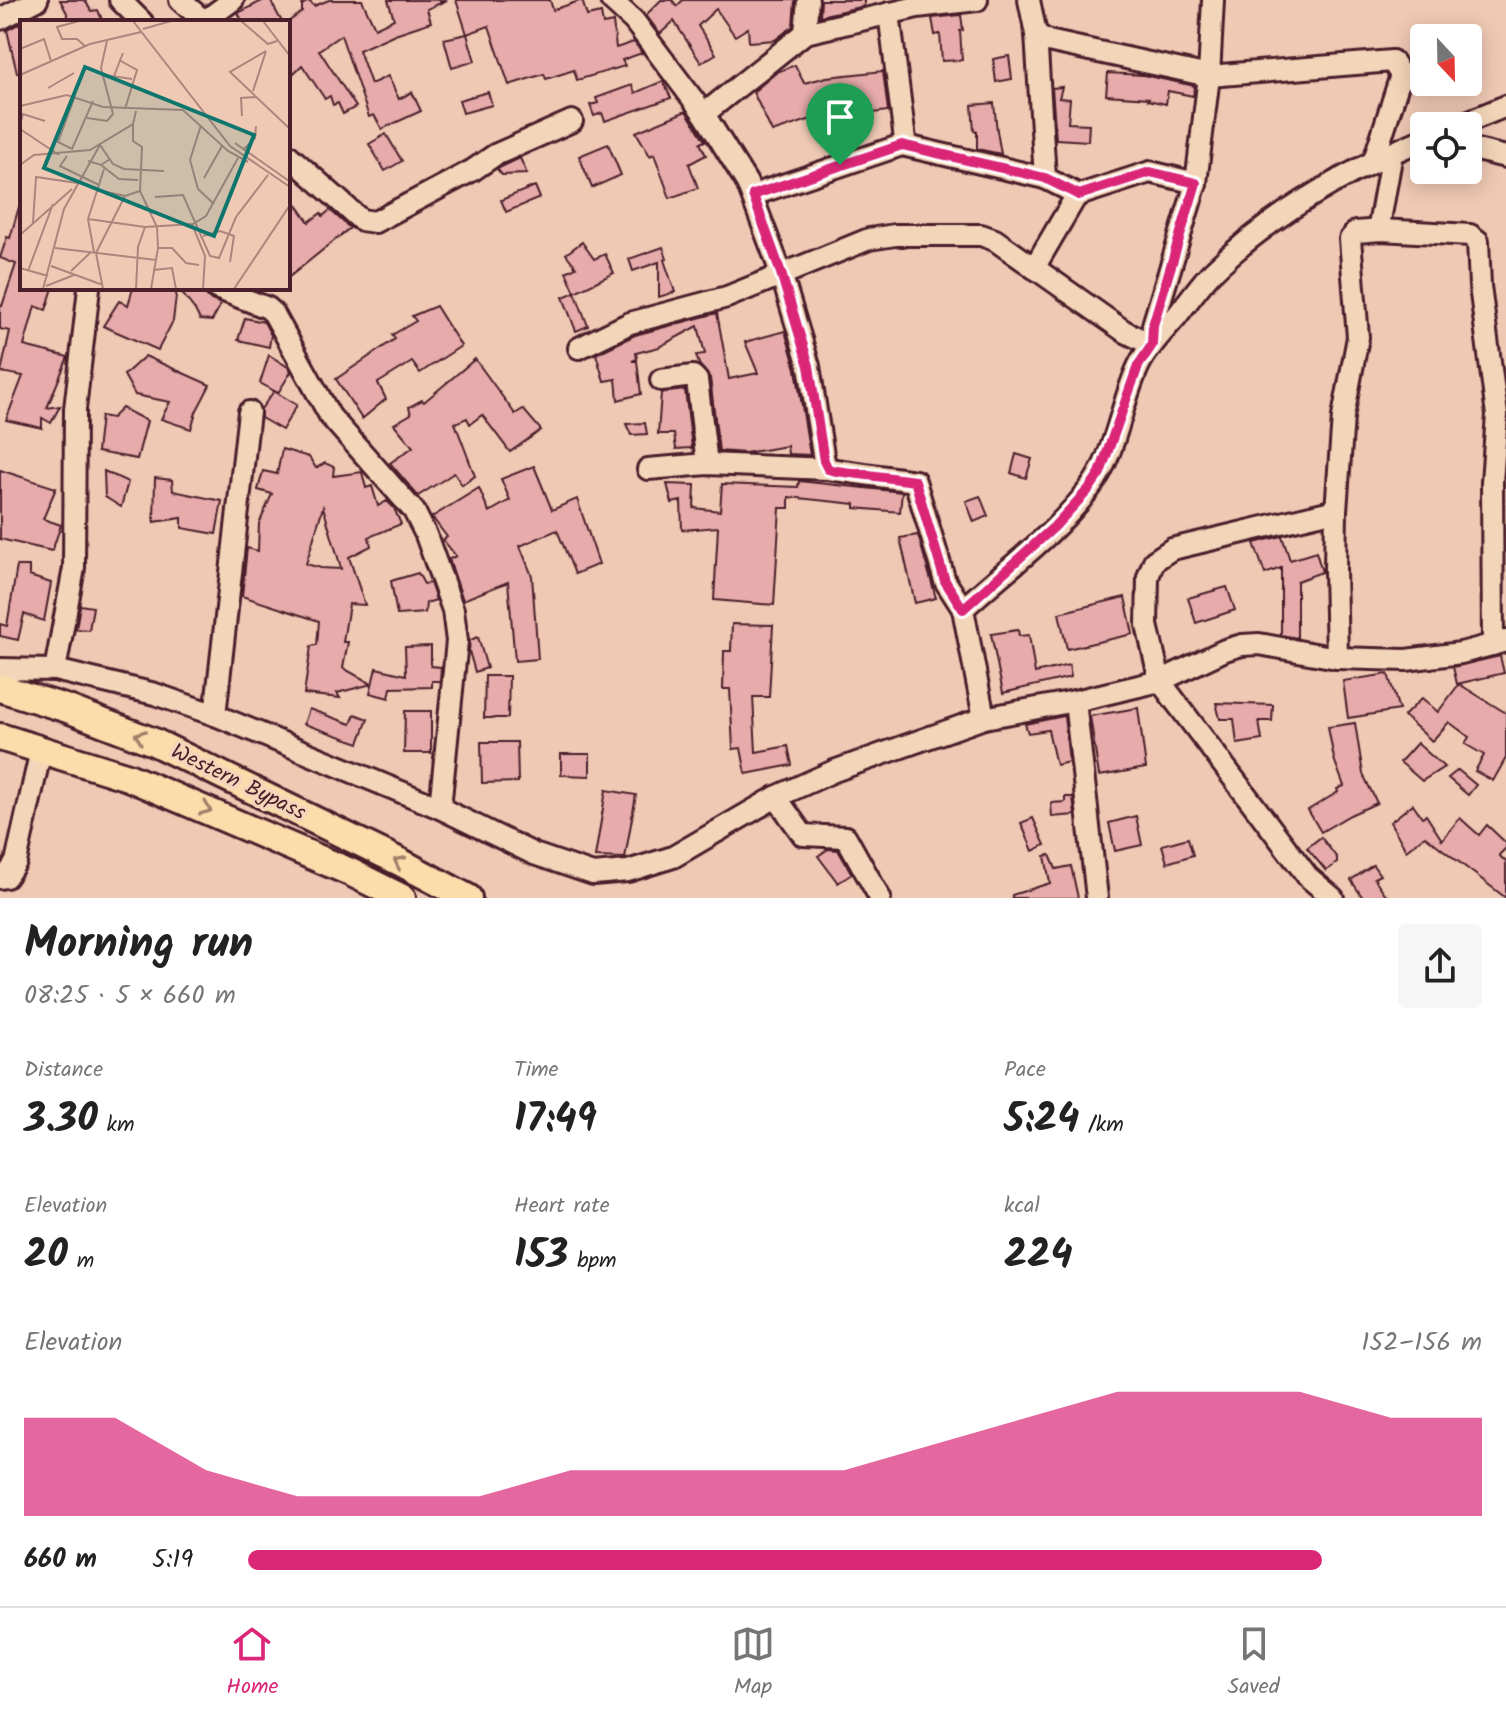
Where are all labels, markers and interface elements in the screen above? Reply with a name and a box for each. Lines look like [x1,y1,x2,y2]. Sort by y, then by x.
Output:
inset map [20,20,290,290]
north arrow [1410,24,1482,96]
map controls [1410,24,1482,184]
pin [806,83,874,165]
icon: arrive [818,95,862,139]
button: locate [1410,112,1482,184]
one-way arrow [134,729,148,746]
street label: Western Bypass [164,735,312,831]
one-way arrow [198,799,212,815]
one-way arrow [392,856,407,871]
text: Morning run [24,910,253,980]
button: share [1398,924,1482,1008]
text: 08:25 · 5 × 660 m [24,975,236,1017]
text: Distance [24,1053,103,1088]
text: Time [514,1053,558,1088]
text: Pace [1004,1053,1046,1088]
text: 3.30 [24,1088,98,1152]
text: 17:49 [514,1088,597,1152]
text: 5:24 [1004,1088,1079,1152]
text: km [98,1108,134,1143]
text: /km [1079,1108,1124,1143]
text: Elevation [24,1189,107,1224]
text: Heart rate [514,1189,610,1224]
text: kcal [1004,1189,1040,1224]
text: 20 [24,1224,68,1288]
text: 153 [514,1224,568,1288]
text: 224 [1004,1224,1072,1288]
text: m [68,1244,94,1279]
text: bpm [568,1244,617,1279]
text: Elevation [24,1322,122,1364]
text: 152–156 m [1361,1322,1482,1364]
text: 660 m [24,1539,97,1581]
text: 5:19 [152,1539,193,1581]
tab: Home [226,1622,278,1705]
tab: Map [731,1622,775,1705]
tab: Saved [1228,1622,1280,1705]

